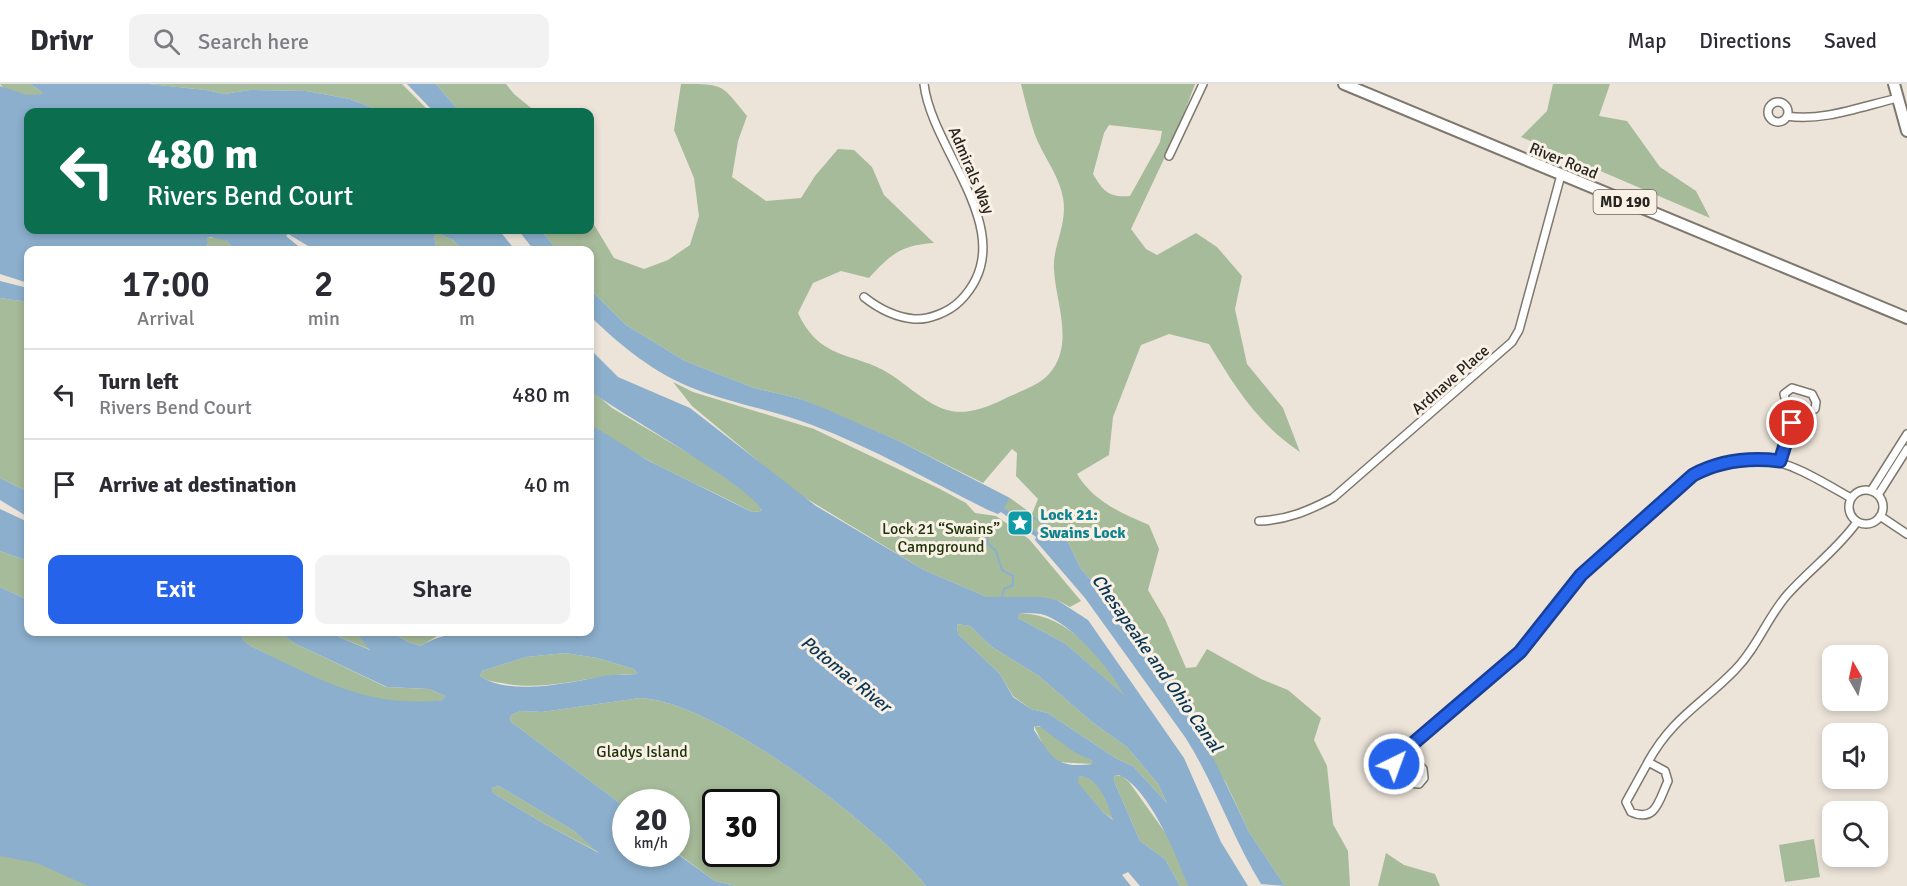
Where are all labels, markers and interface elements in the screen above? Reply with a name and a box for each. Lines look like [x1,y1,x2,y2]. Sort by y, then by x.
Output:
search box [129,14,549,68]
text: Drivr [30,24,93,58]
icon: search [150,25,183,58]
text: Search here [198,28,309,55]
text: Map [1628,28,1666,54]
text: Directions [1699,28,1791,54]
text: Saved [1824,28,1877,54]
street label: Admirals Way [944,124,999,217]
text: 480 m [147,129,258,180]
icon: left [48,132,126,210]
street label: River Road [1526,138,1601,184]
text: Rivers Bend Court [147,180,353,213]
road number: MD 190 [1594,190,1656,214]
text: 17:00 [122,262,210,307]
text: 2 [314,262,334,307]
text: 520 [438,262,496,307]
text: Arrival [137,306,195,331]
text: min [308,306,340,331]
text: m [459,306,475,331]
street label: Ardnave Place [1408,341,1494,419]
text: Turn left [99,368,179,395]
icon: left [48,378,81,411]
text: 480 m [512,381,570,408]
text: Rivers Bend Court [99,395,252,420]
pin [1766,397,1817,448]
icon: arrive [1775,406,1808,439]
icon: arrive [48,468,81,501]
text: Arrive at destination [99,471,296,498]
text: 40 m [524,471,570,498]
place label: Lock 21: Swains Lock [1040,505,1126,543]
place icon: Lock 21: Swains Lock [1005,508,1035,538]
park label: Lock 21 “Swains” Campground [882,519,1000,557]
button: Exit [48,555,303,624]
button: Share [315,555,570,624]
water label: Chesapeake and Ohio Canal [1087,570,1228,758]
water label: Potomac River [797,631,897,718]
north arrow [1822,645,1888,711]
map controls [1822,645,1888,867]
button: sound [1822,723,1888,789]
position arrow [1362,732,1426,796]
park label: Gladys Island [596,742,688,762]
speed limit sign: 30 [702,789,780,867]
button: search [1822,801,1888,867]
text: 20 [635,802,667,839]
text: km/h [634,834,668,852]

